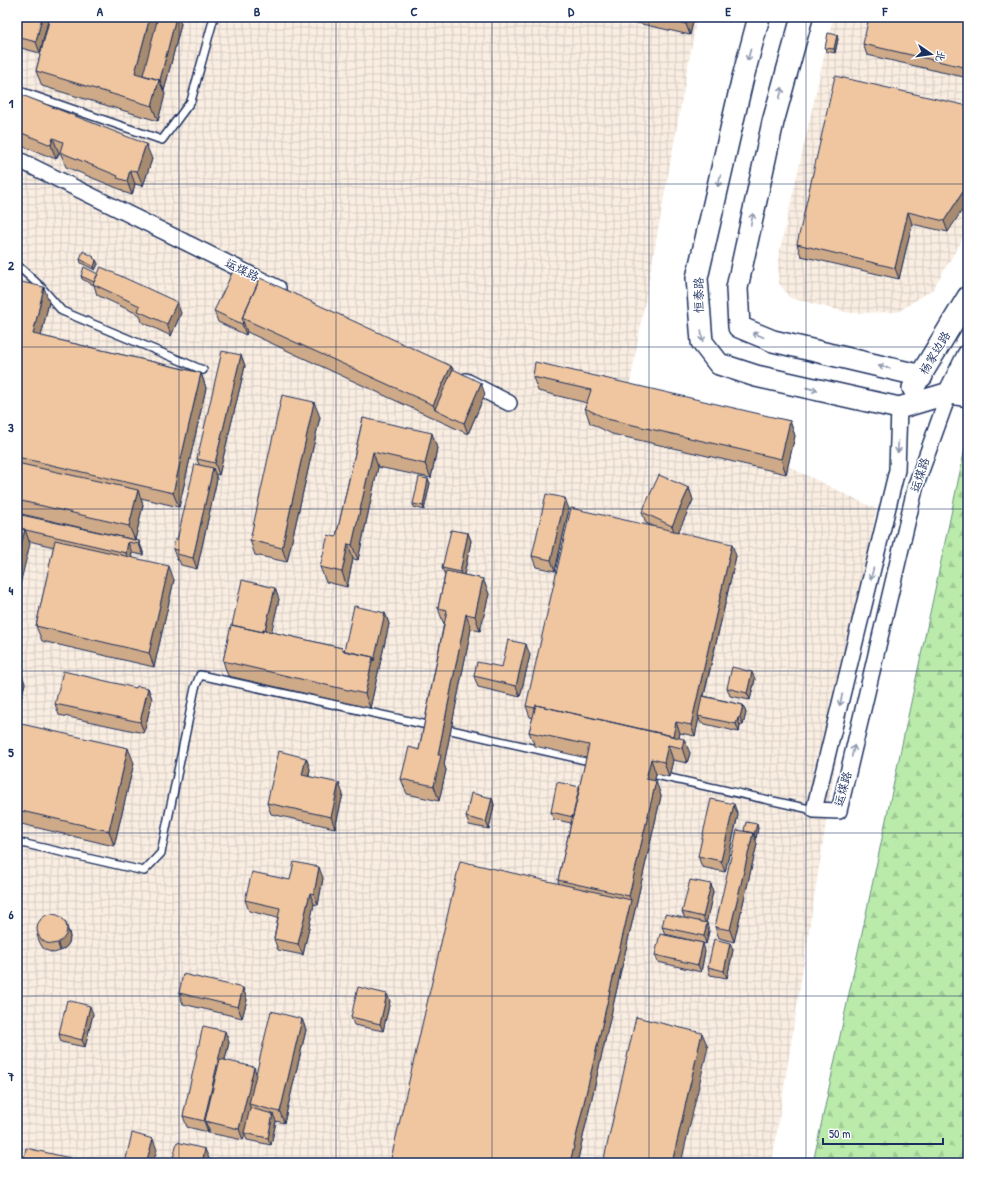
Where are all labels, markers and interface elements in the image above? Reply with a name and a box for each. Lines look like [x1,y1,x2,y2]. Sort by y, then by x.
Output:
text: A [97,2,104,20]
text: B [254,2,261,20]
text: C [410,2,418,20]
text: D [568,2,575,20]
text: E [725,2,731,20]
text: F [882,2,889,20]
north arrow [911,34,951,74]
one-way arrow [745,48,752,61]
text: 北 [933,49,949,63]
one-way arrow [778,87,785,100]
text: 1 [9,94,14,112]
one-way arrow [715,174,723,187]
one-way arrow [748,213,756,226]
street label: 运煤路 [222,254,262,285]
text: 2 [8,256,15,274]
street label: 恒泰路 [690,277,707,313]
street label: 杨家边路 [915,328,954,378]
one-way arrow [698,330,705,343]
one-way arrow [752,331,764,338]
one-way arrow [877,363,890,371]
one-way arrow [806,385,819,393]
text: 3 [8,418,14,436]
one-way arrow [894,440,901,453]
street label: 运煤路 [906,455,933,495]
one-way arrow [867,567,875,580]
text: 4 [9,581,14,599]
one-way arrow [837,694,844,707]
text: 5 [8,743,14,761]
one-way arrow [850,745,857,758]
street label: 运煤路 [830,769,855,808]
text: 6 [8,905,14,923]
text: 7 [7,1067,15,1085]
scale bar [823,1120,943,1146]
text: 50 m [829,1125,850,1142]

